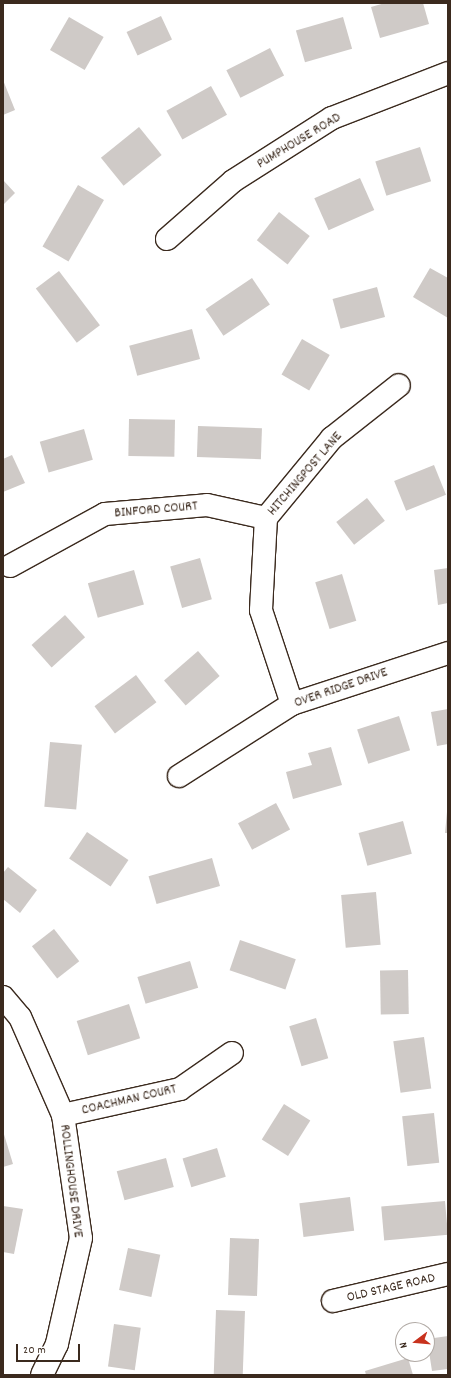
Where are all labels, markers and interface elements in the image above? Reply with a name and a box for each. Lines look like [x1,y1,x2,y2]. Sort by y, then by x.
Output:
street label: PUMPHOUSE ROAD [254,109,344,173]
street label: HITCHINGPOST LANE [264,429,346,519]
street label: BINFORD COURT [114,498,198,522]
street label: OVER RIDGE DRIVE [292,664,390,712]
street label: COACHMAN COURT [80,1081,178,1119]
street label: ROLLINGHOUSE DRIVE [56,1124,86,1238]
street label: OLD STAGE ROAD [345,1270,437,1306]
north arrow [395,1322,435,1362]
scale bar [18,1336,82,1362]
text: N [396,1340,413,1350]
text: 20 m [23,1342,46,1359]

